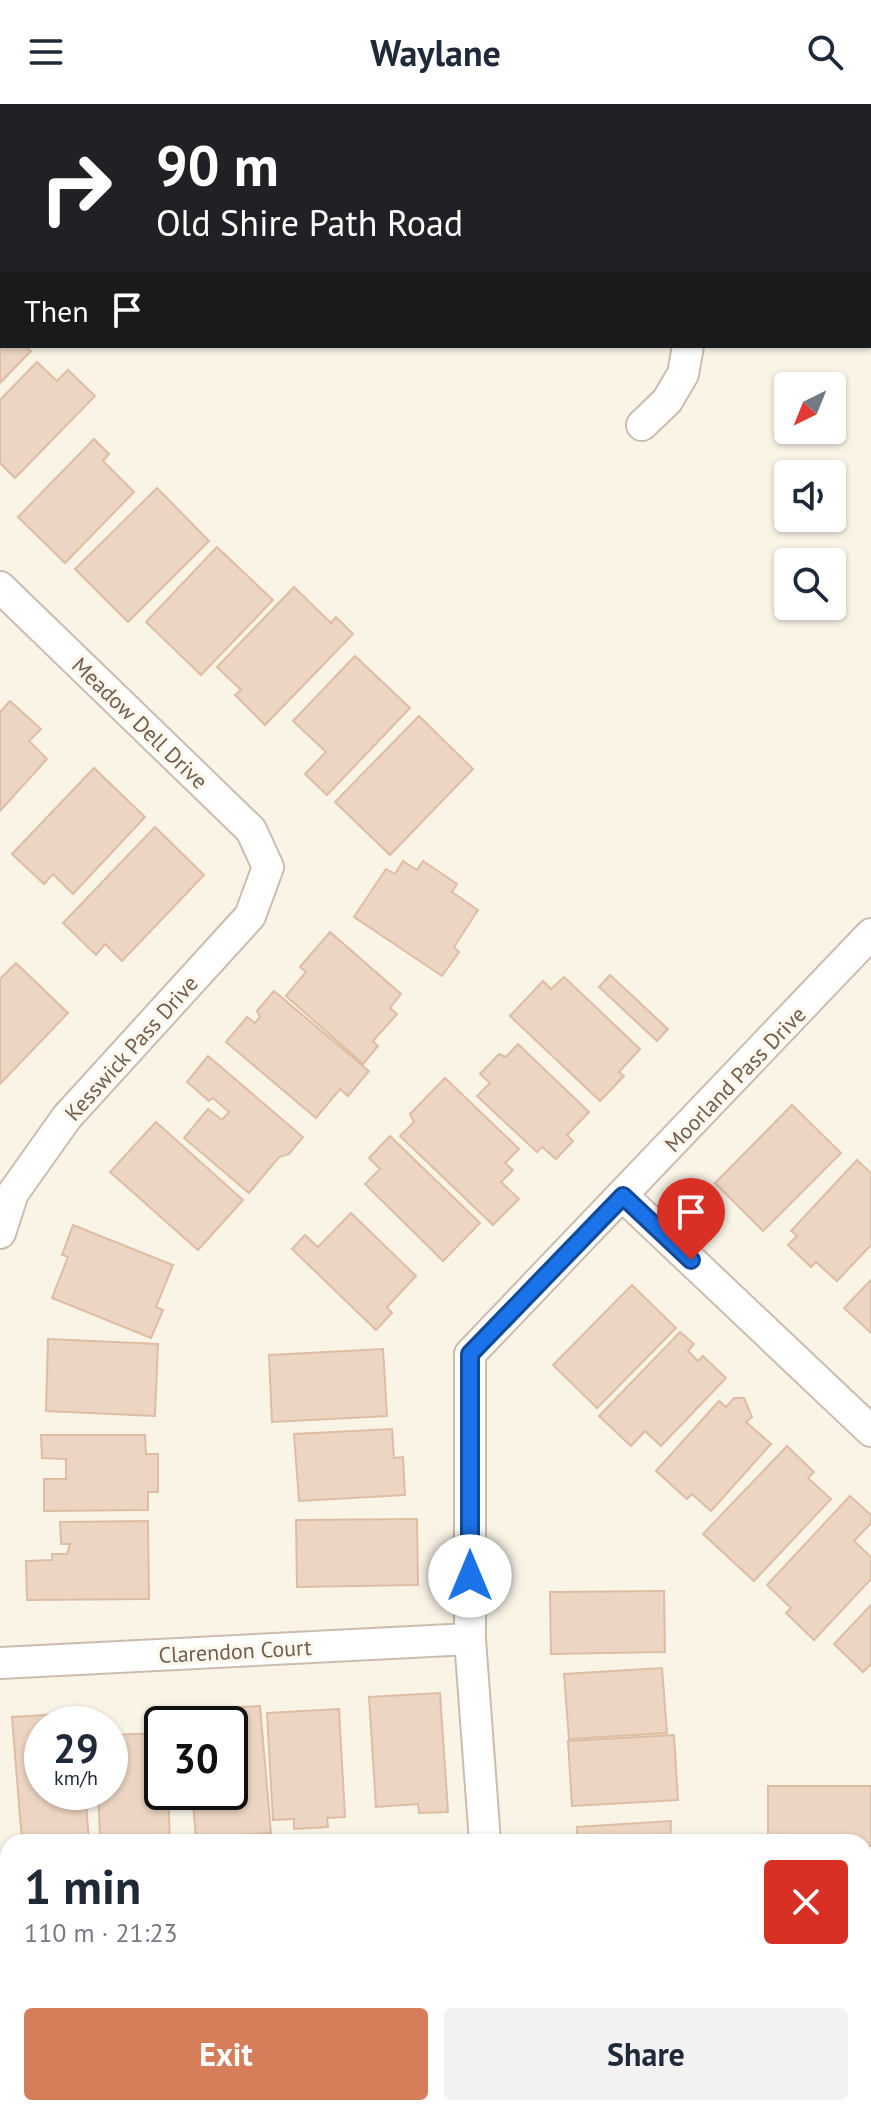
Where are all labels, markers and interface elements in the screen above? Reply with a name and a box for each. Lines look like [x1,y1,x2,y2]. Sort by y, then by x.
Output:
text: Waylane [370,29,501,76]
icon: menu [24,30,68,74]
icon: search [803,30,847,74]
text: 90 m [156,129,279,201]
icon: right [24,136,128,240]
text: Old Shire Path Road [156,199,463,246]
icon: arrive [105,288,149,332]
text: Then [24,291,89,330]
north arrow [774,372,846,444]
map controls [774,372,846,620]
button: sound [774,460,846,532]
button: search [774,548,846,620]
street label: Meadow Dell Drive [66,651,214,795]
street label: Kesswick Pass Drive [58,970,204,1126]
street label: Moorland Pass Drive [658,1000,812,1158]
pin [657,1178,725,1260]
icon: arrive [669,1190,713,1234]
position arrow [428,1534,512,1618]
street label: Clarendon Court [158,1633,313,1669]
speed limit sign: 30 [144,1706,248,1810]
text: 29 [53,1722,99,1774]
text: km/h [54,1765,98,1791]
text: 1 min [24,1855,141,1917]
button: close [764,1860,848,1944]
text: 110 m · 21:23 [24,1916,178,1949]
button: Exit [24,2008,428,2100]
button: Share [444,2008,848,2100]

